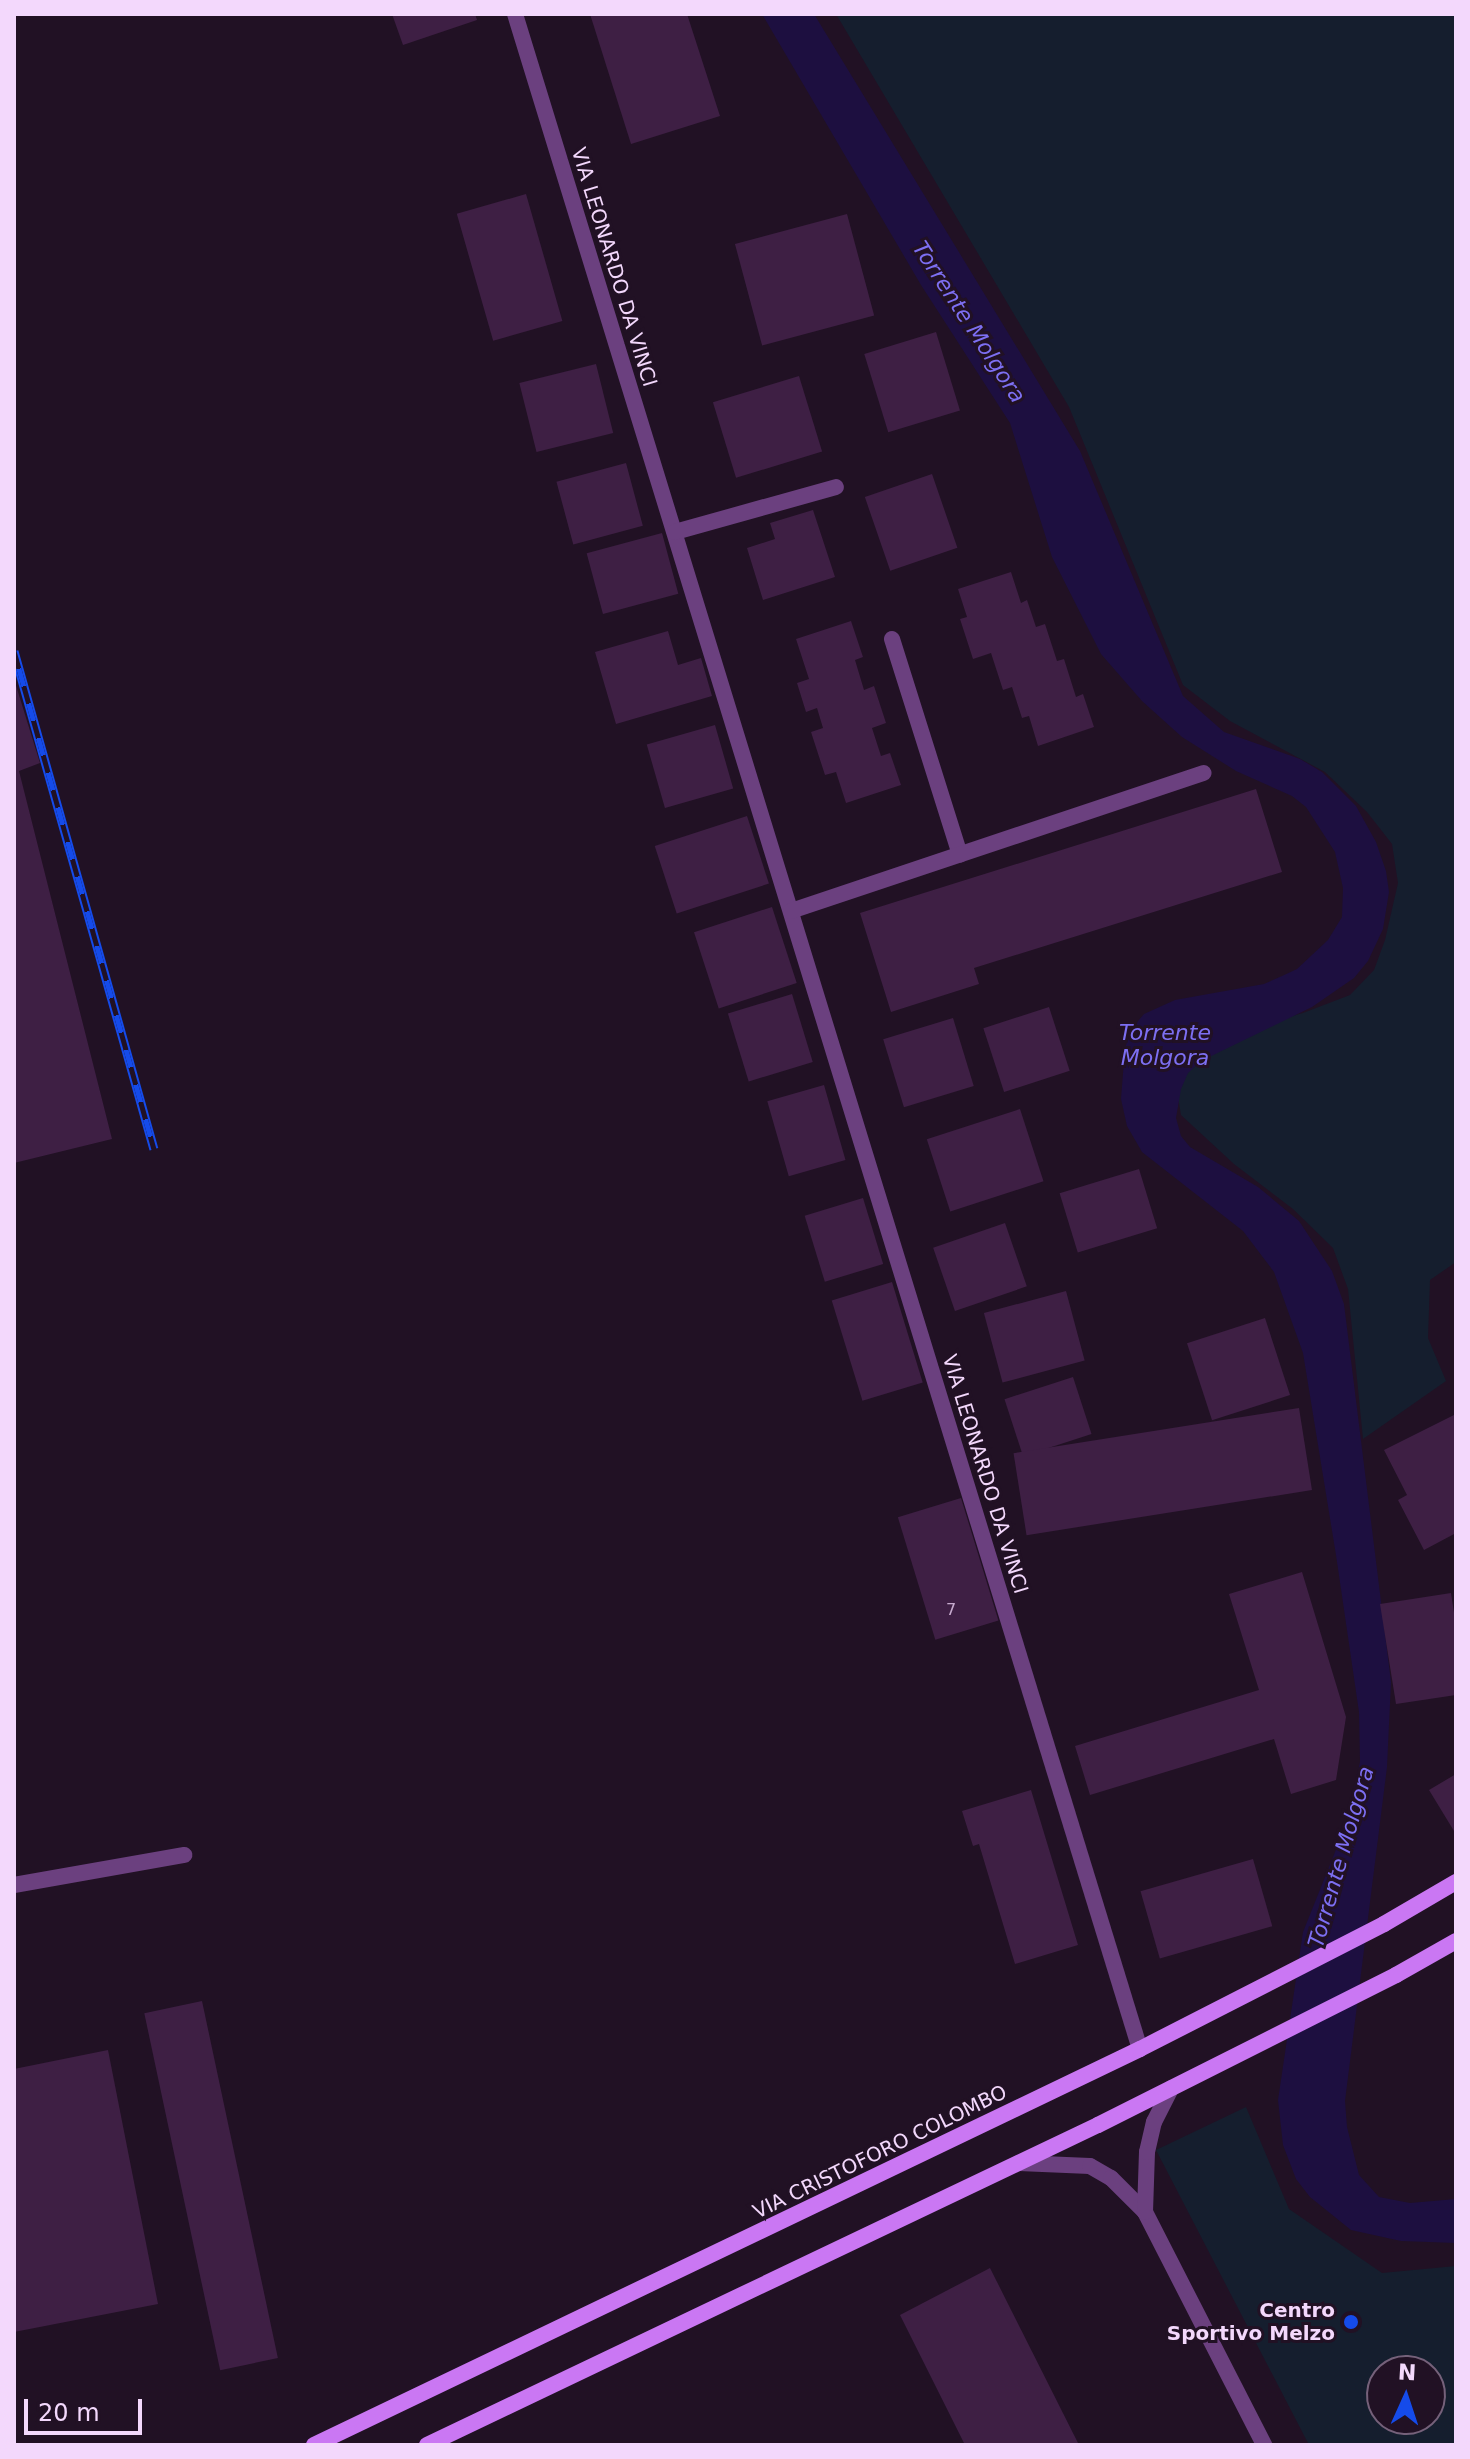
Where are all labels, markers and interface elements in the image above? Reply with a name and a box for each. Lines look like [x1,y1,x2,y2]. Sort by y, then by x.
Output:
street label: VIA LEONARDO DA VINCI [566,145,662,389]
water label: Torrente Molgora [907,236,1031,408]
water label: Torrente Molgora [1119,1019,1211,1070]
street label: VIA LEONARDO DA VINCI [937,1352,1033,1596]
house number: 7 [946,1600,956,1620]
water label: Torrente Molgora [1302,1763,1380,1951]
street label: VIA CRISTOFORO COLOMBO [749,2080,1011,2224]
place label: Centro Sportivo Melzo [1167,2298,1335,2345]
marker: Centro Sportivo Melzo [1342,2313,1360,2331]
north arrow [1366,2355,1446,2435]
text: N [1397,2360,1417,2385]
scale bar [28,2383,146,2433]
text: 20 m [38,2399,100,2427]

